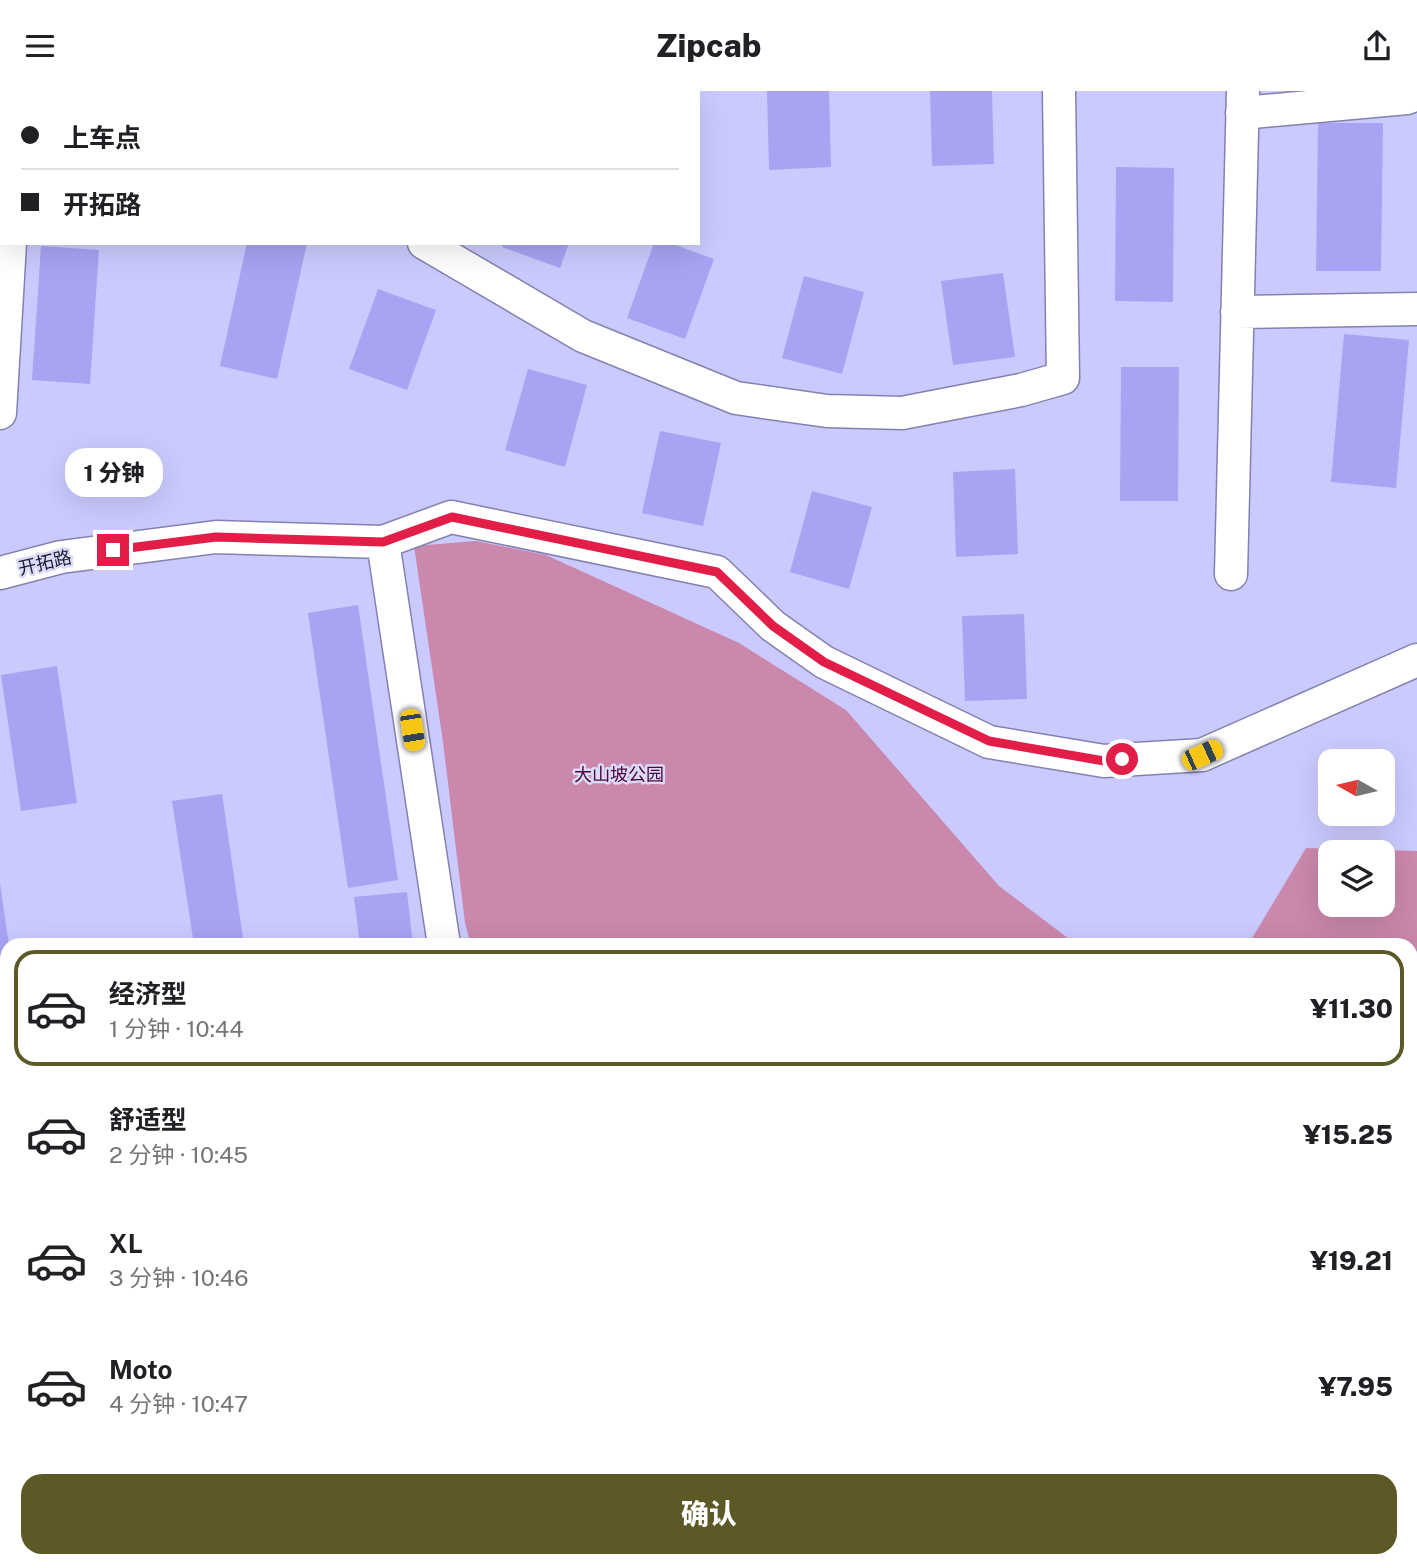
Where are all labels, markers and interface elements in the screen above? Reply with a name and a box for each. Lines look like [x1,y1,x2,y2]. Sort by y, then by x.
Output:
icon: menu [21,27,59,65]
text: Zipcab [656,27,761,64]
icon: share [1358,27,1396,65]
text: 上车点 [63,122,141,153]
text: 开拓路 [63,189,141,220]
callout: 1 分钟 [64,449,162,497]
text: 1 分钟 [83,459,145,486]
route end [97,534,129,566]
street label: 开拓路 [16,546,74,579]
car [399,708,426,752]
car [1179,737,1226,773]
route start [1106,743,1138,775]
north arrow [1318,749,1395,826]
map controls [1318,749,1395,917]
park label: 大山坡公园 [574,764,664,785]
button: layers [1318,840,1395,917]
icon: car [25,977,88,1040]
text: 经济型 [109,978,187,1009]
text: ¥11.30 [1310,993,1393,1024]
text: 1 分钟 · 10:44 [109,1015,244,1042]
icon: car [25,1103,88,1166]
text: 舒适型 [109,1104,187,1135]
text: ¥15.25 [1303,1119,1393,1150]
text: 2 分钟 · 10:45 [109,1141,248,1168]
text: XL [109,1228,143,1259]
icon: car [25,1229,88,1292]
text: ¥19.21 [1310,1245,1393,1276]
text: 3 分钟 · 10:46 [109,1264,249,1291]
text: Moto [109,1354,172,1385]
icon: car [25,1355,88,1418]
text: ¥7.95 [1319,1371,1393,1402]
text: 4 分钟 · 10:47 [109,1390,248,1417]
button: 确认 [21,1474,1397,1554]

